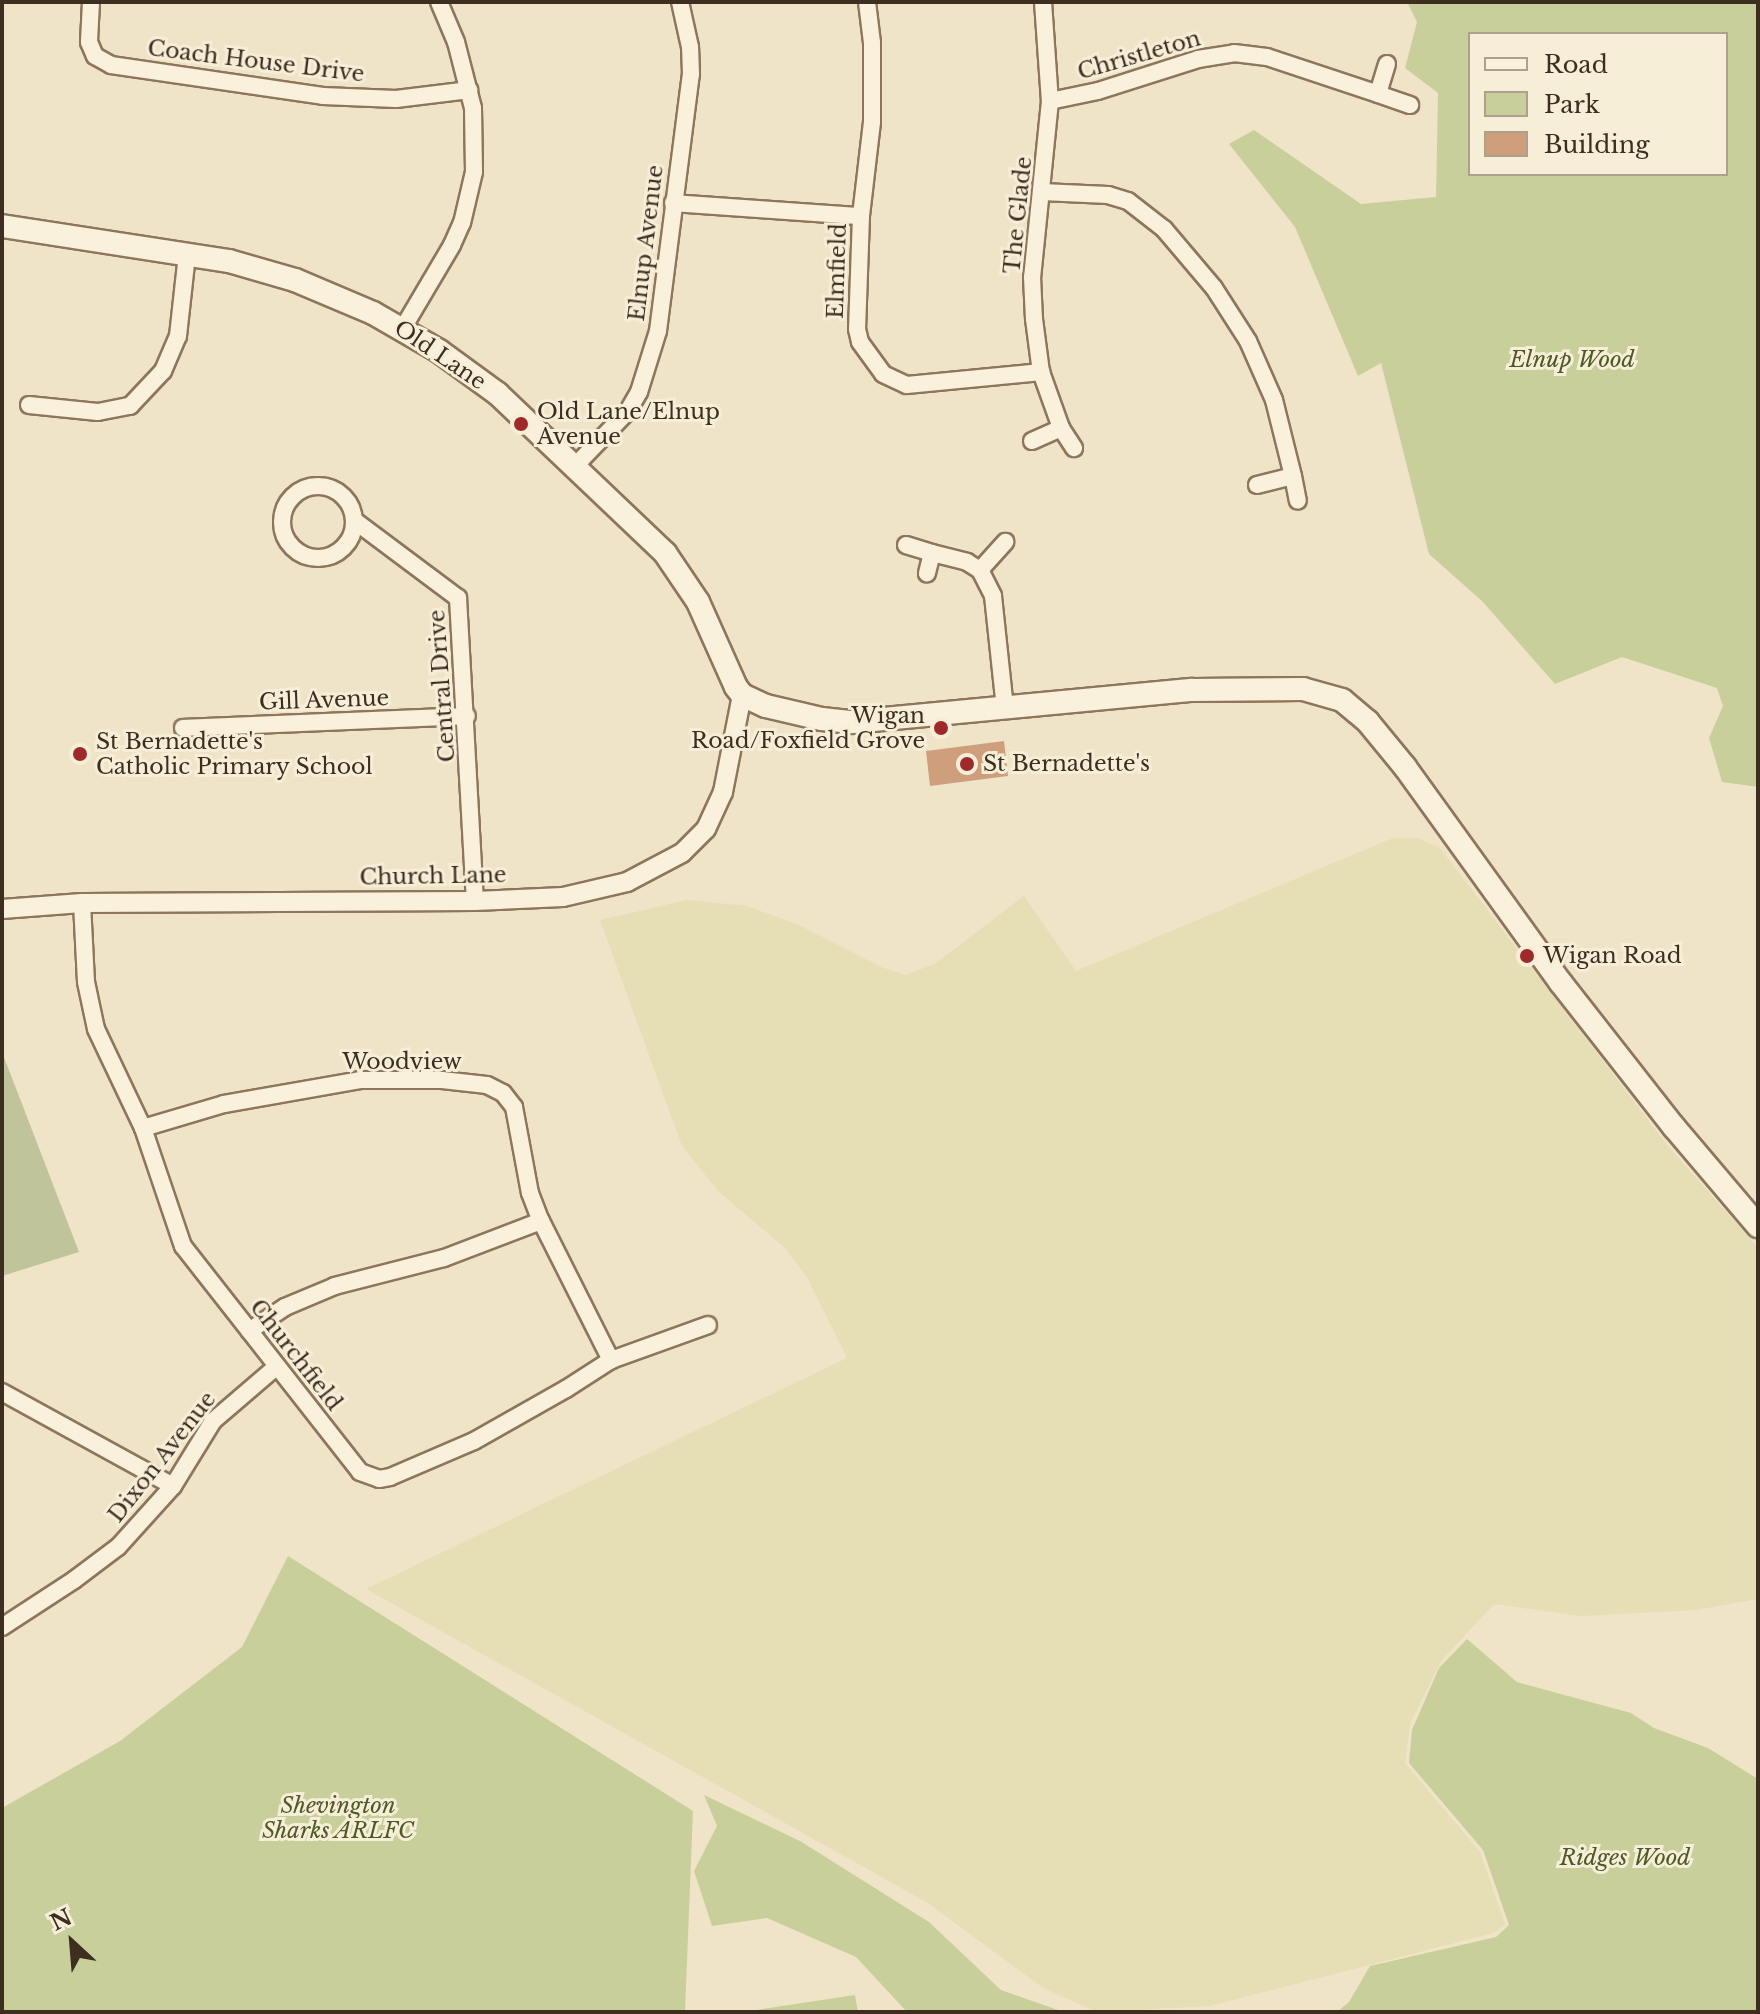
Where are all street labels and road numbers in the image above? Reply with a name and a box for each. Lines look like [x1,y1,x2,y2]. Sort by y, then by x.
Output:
street label: Christleton [1074,25,1204,85]
street label: Coach House Drive [146,35,366,87]
street label: The Glade [999,155,1037,275]
street label: Elnup Avenue [623,163,669,323]
street label: Elmfield [822,223,852,319]
street label: Old Lane [389,315,491,395]
street label: Central Drive [424,609,460,763]
street label: Gill Avenue [258,685,390,715]
street label: Church Lane [359,862,507,890]
street label: Woodview [342,1049,462,1075]
street label: Churchfield [244,1294,348,1416]
street label: Dixon Avenue [102,1386,222,1528]

